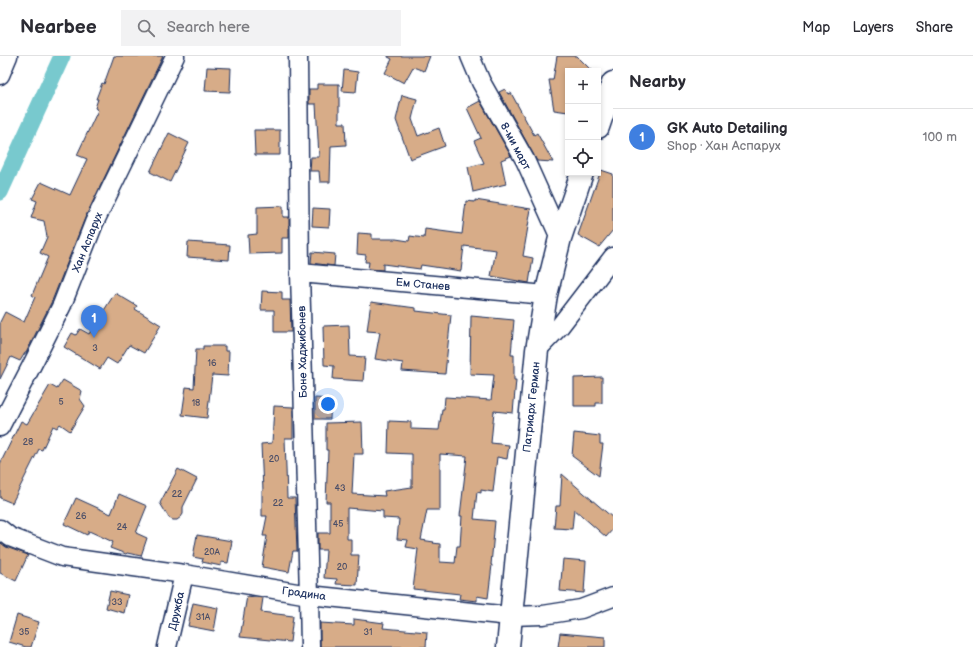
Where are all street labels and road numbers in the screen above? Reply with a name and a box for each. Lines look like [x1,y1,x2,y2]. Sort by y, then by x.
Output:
street label: 8-ми март [498,120,533,172]
street label: Хан Аспарух [70,210,105,274]
street label: Ем Станев [395,276,451,293]
street label: Боне Хаджибонев [295,306,310,398]
street label: Патриарх Герман [520,361,543,453]
street label: Градина [281,584,327,603]
street label: Дружба [166,590,187,632]

